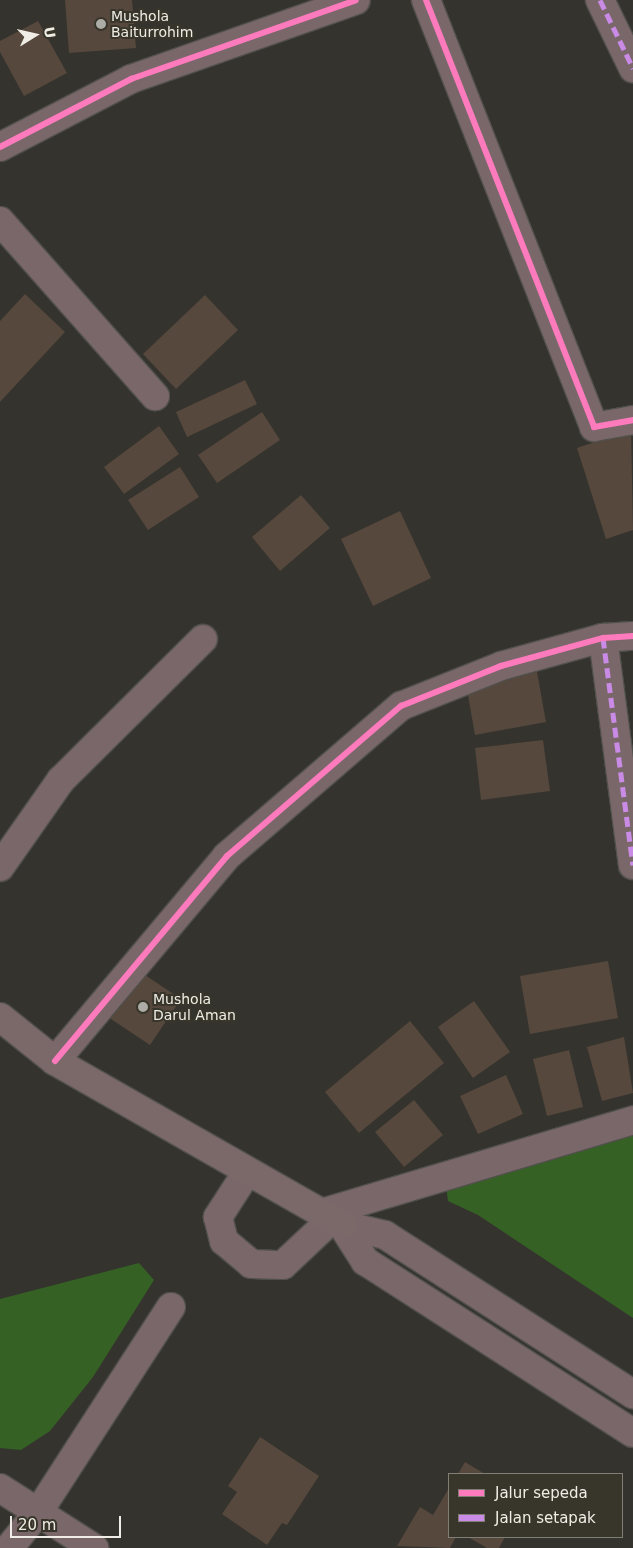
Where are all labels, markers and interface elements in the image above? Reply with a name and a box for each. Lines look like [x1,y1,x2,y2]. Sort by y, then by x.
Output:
place label: Mushola Baiturrohim [111,8,193,40]
north arrow [10,10,60,60]
marker: Mushola Baiturrohim [95,18,107,30]
text: U [41,25,59,39]
place label: Mushola Darul Aman [153,991,236,1024]
marker: Mushola Darul Aman [137,1001,149,1013]
legend [448,1473,623,1538]
text: Jalur sepeda [495,1484,588,1502]
scale bar [12,1506,124,1538]
text: Jalan setapak [495,1509,596,1527]
text: 20 m [18,1516,56,1534]

